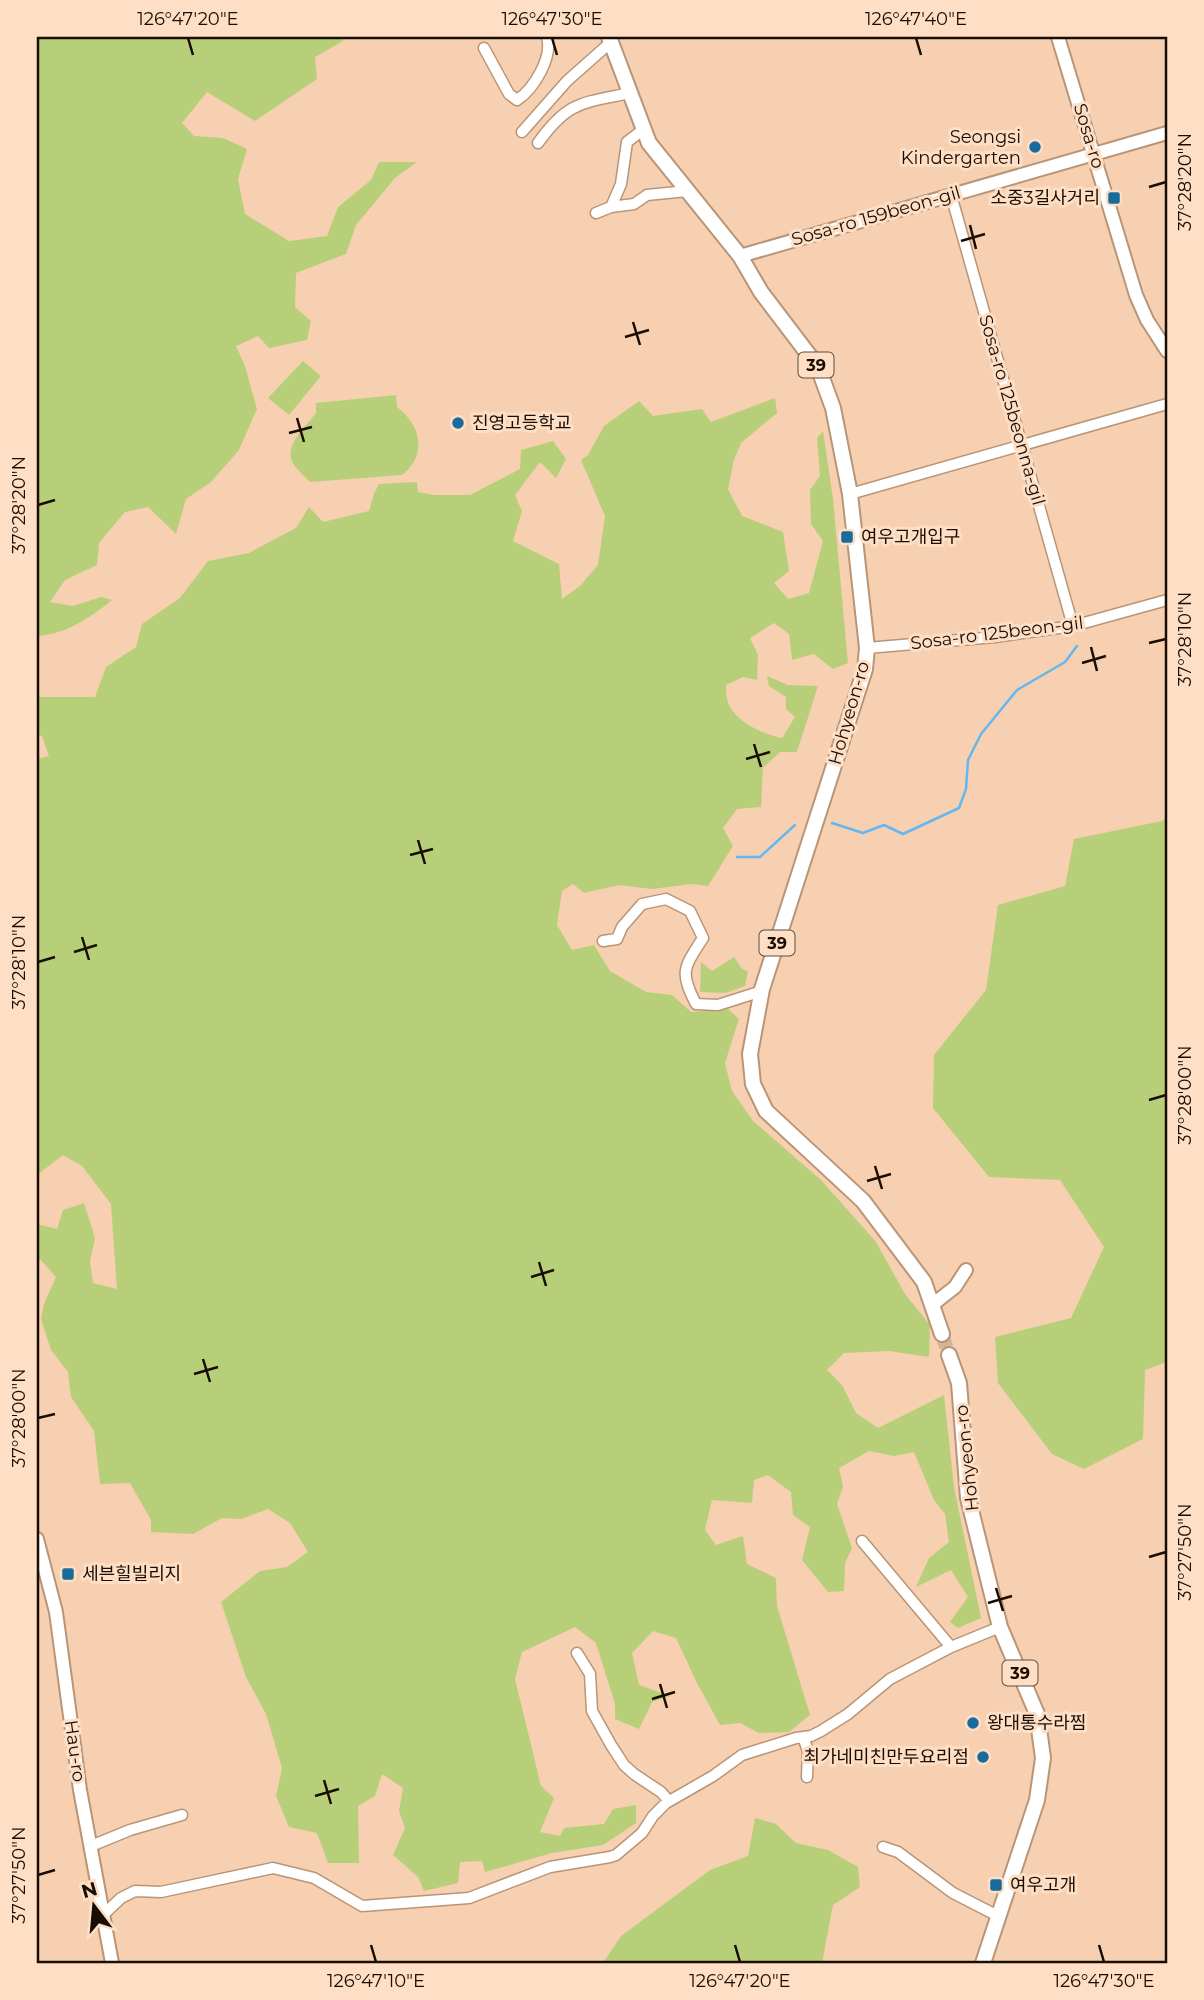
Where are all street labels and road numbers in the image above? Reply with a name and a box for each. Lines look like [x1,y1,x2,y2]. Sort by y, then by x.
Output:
street label: Sosa-ro [1069,101,1109,171]
street label: Sosa-ro 159beon-gil [789,181,963,251]
street label: Sosa-ro 125beonna-gil [974,312,1050,508]
road number: 39 [798,352,834,378]
street label: Sosa-ro 125beon-gil [909,611,1085,655]
street label: Hohyeon-ro [824,659,874,767]
road number: 39 [760,931,794,956]
street label: Hohyeon-ro [950,1404,984,1512]
road number: 39 [1002,1660,1038,1686]
street label: Hau-ro [60,1719,90,1783]

